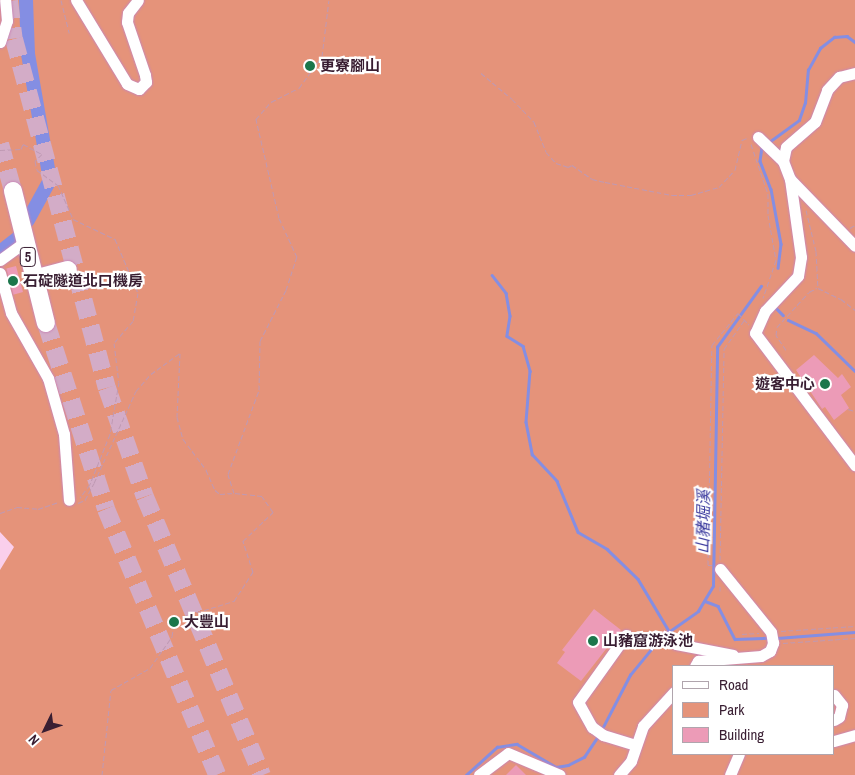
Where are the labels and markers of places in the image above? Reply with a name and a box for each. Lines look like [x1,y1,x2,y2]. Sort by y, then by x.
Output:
place label: 更寮腳山 [320,57,380,75]
marker: 更寮腳山 [304,60,316,72]
place label: 石碇隧道北口機房 [23,272,143,290]
marker: 石碇隧道北口機房 [7,275,19,287]
place label: 遊客中心 [755,375,815,393]
marker: 遊客中心 [819,378,831,390]
place label: 大豐山 [184,613,229,631]
marker: 大豐山 [168,616,180,628]
place label: 山豬窟游泳池 [603,632,693,650]
marker: 山豬窟游泳池 [587,635,599,647]

